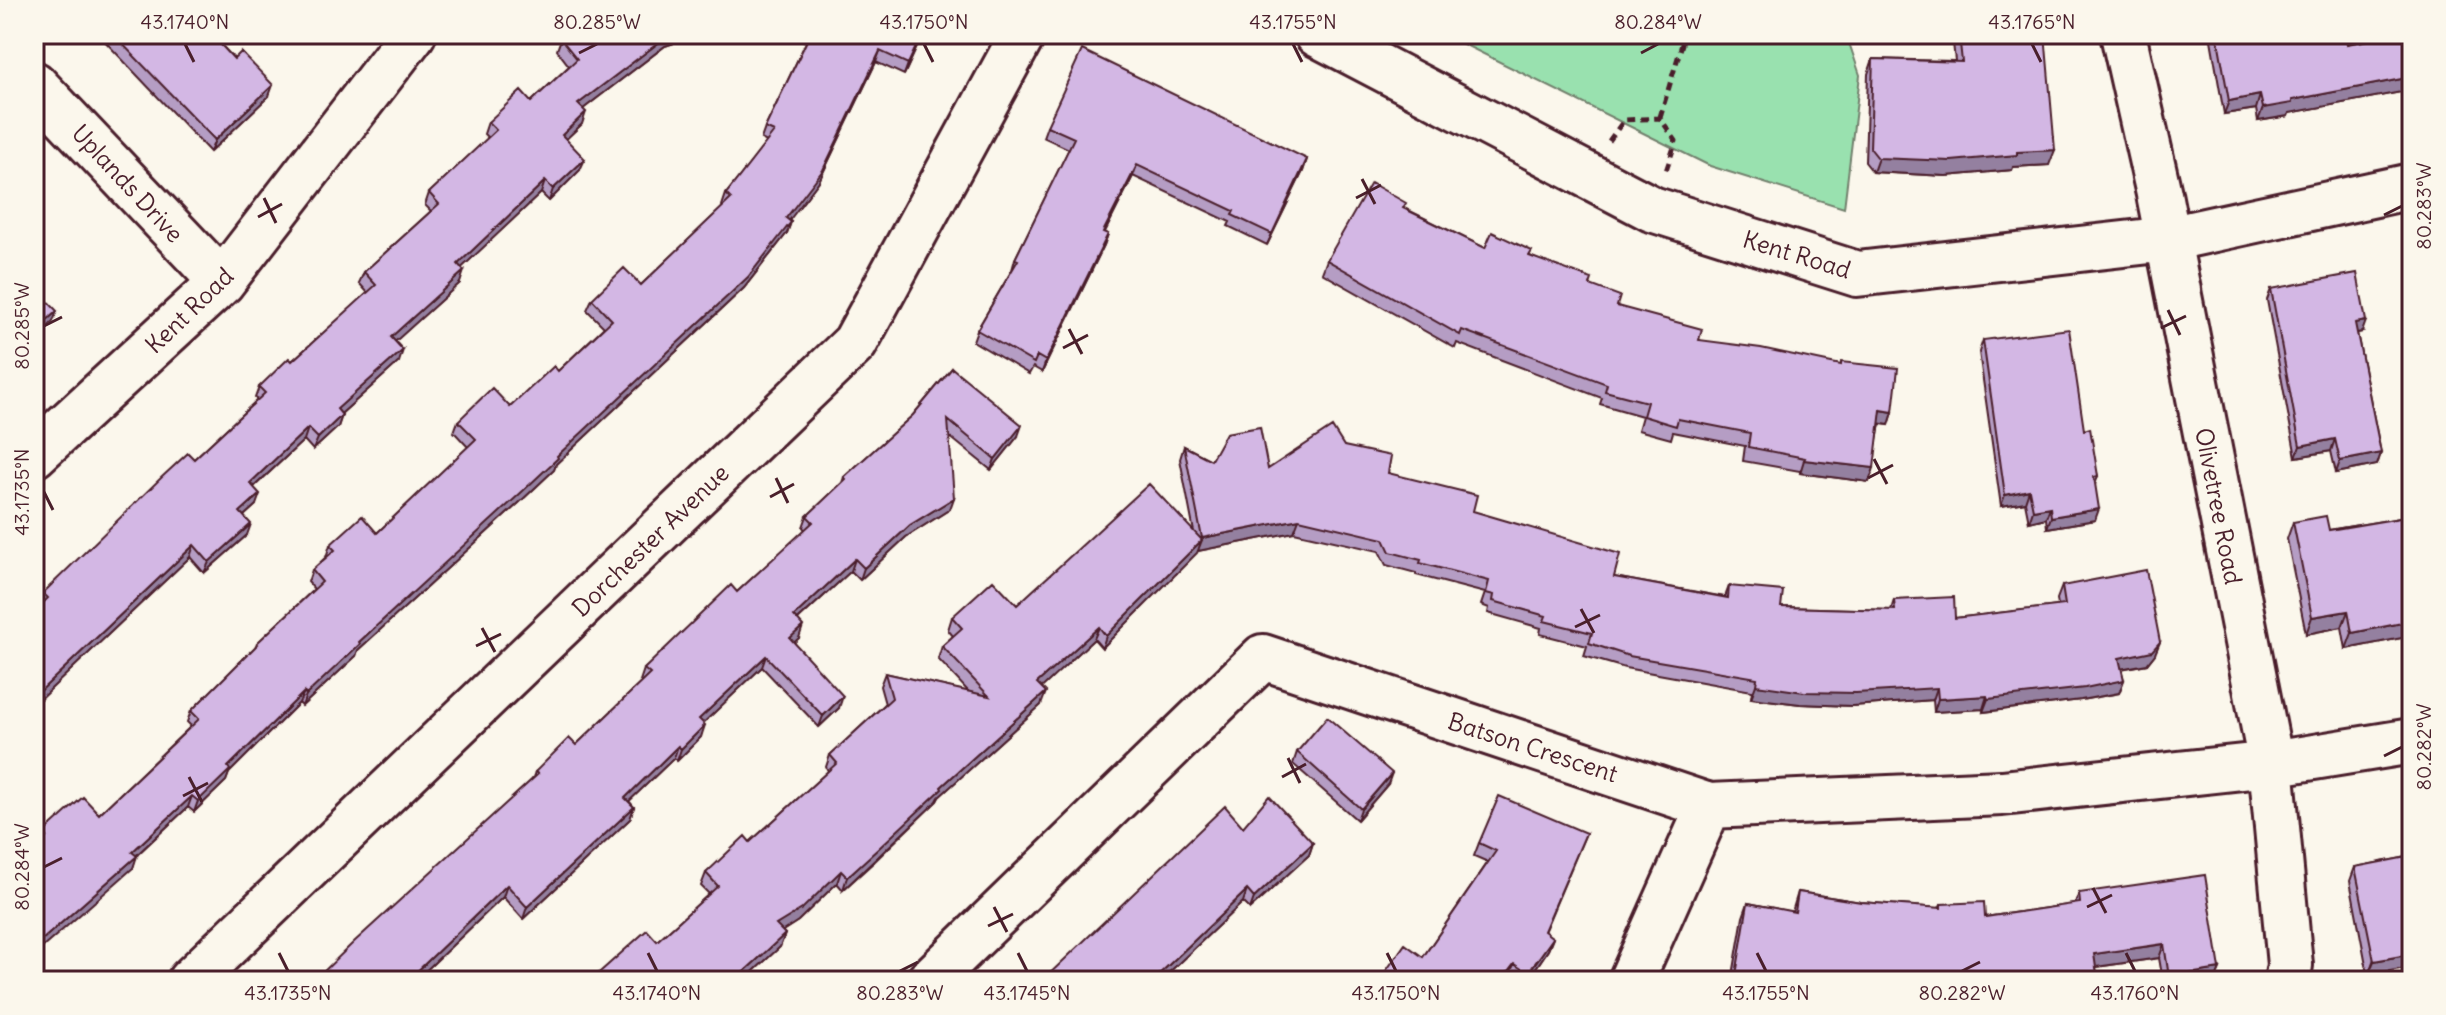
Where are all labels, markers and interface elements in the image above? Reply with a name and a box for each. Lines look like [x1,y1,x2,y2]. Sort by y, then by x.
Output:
text: 43.1740°N [141,9,229,34]
text: 80.285°W [553,9,641,34]
text: 43.1750°N [879,9,969,34]
text: 43.1755°N [1249,9,1337,34]
text: 80.284°W [1614,9,1702,34]
text: 43.1765°N [1988,9,2076,34]
street label: Uplands Drive [66,118,190,248]
text: 80.283°W [2411,162,2436,250]
street label: Kent Road [1740,223,1854,285]
street label: Kent Road [139,261,239,359]
text: 80.285°W [9,282,34,370]
street label: Olivetree Road [2189,425,2249,587]
text: 43.1735°N [9,448,34,536]
street label: Dorchester Avenue [565,457,735,623]
text: 80.282°W [2411,703,2436,791]
street label: Batson Crescent [1444,705,1622,789]
text: 80.284°W [9,823,34,911]
text: 43.1735°N [244,980,332,1005]
text: 43.1740°N [613,980,701,1005]
text: 80.283°W [856,980,944,1005]
text: 43.1745°N [983,980,1071,1005]
text: 43.1750°N [1351,980,1441,1005]
text: 43.1755°N [1722,980,1810,1005]
text: 80.282°W [1918,980,2006,1005]
text: 43.1760°N [2091,980,2179,1005]

